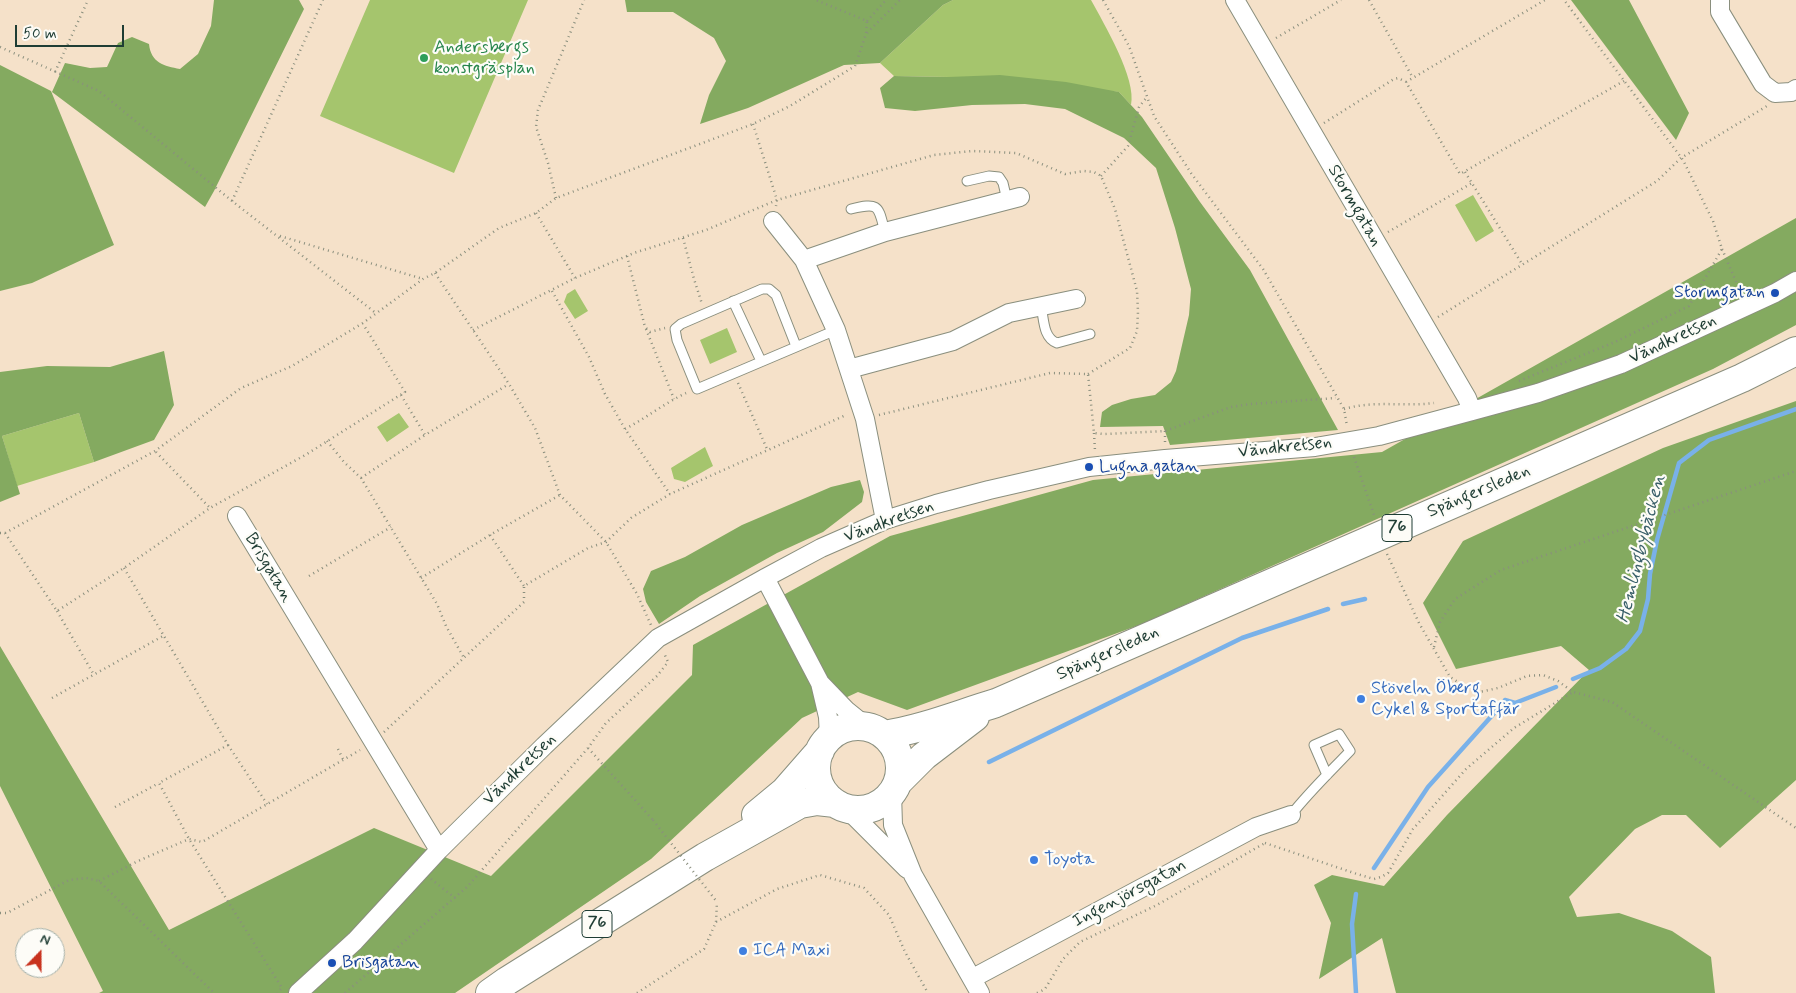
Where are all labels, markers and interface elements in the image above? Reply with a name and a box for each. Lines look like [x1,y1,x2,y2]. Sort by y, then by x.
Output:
scale bar [18,15,126,47]
text: 50 m [23,24,57,44]
place label: Andersbergs konstgräsplan [434,37,535,80]
marker: Andersbergs konstgräsplan [418,52,430,64]
street label: Stormgatan [1322,161,1386,251]
place label: Stormgatan [1674,282,1765,304]
marker: Stormgatan [1769,287,1781,299]
street label: Vändkretsen [1626,310,1720,370]
street label: Vändkretsen [1237,432,1333,464]
place label: Lugna gatan [1099,456,1199,478]
marker: Lugna gatan [1083,461,1095,473]
street label: Spängersleden [1424,461,1534,523]
water label: Hemlingbybäcken [1613,473,1671,625]
street label: Vändkretsen [841,496,937,548]
road number: 76 [1382,514,1412,542]
street label: Brisgatan [239,529,297,607]
street label: Spängersleden [1053,622,1163,686]
place label: Stöveln Öberg Cykel & Sportaffär [1371,678,1520,721]
marker: Stöveln Öberg Cykel & Sportaffär [1355,693,1367,705]
street label: Vändkretsen [479,730,561,810]
place label: Toyota [1044,849,1095,871]
marker: Toyota [1028,854,1040,866]
street label: Ingenjörsgatan [1070,855,1190,933]
road number: 76 [582,911,612,938]
north arrow [15,928,65,978]
text: N [38,930,53,950]
place label: ICA Maxi [753,940,830,962]
marker: ICA Maxi [737,945,749,957]
place label: Brisgatan [342,952,419,974]
marker: Brisgatan [326,957,338,969]

